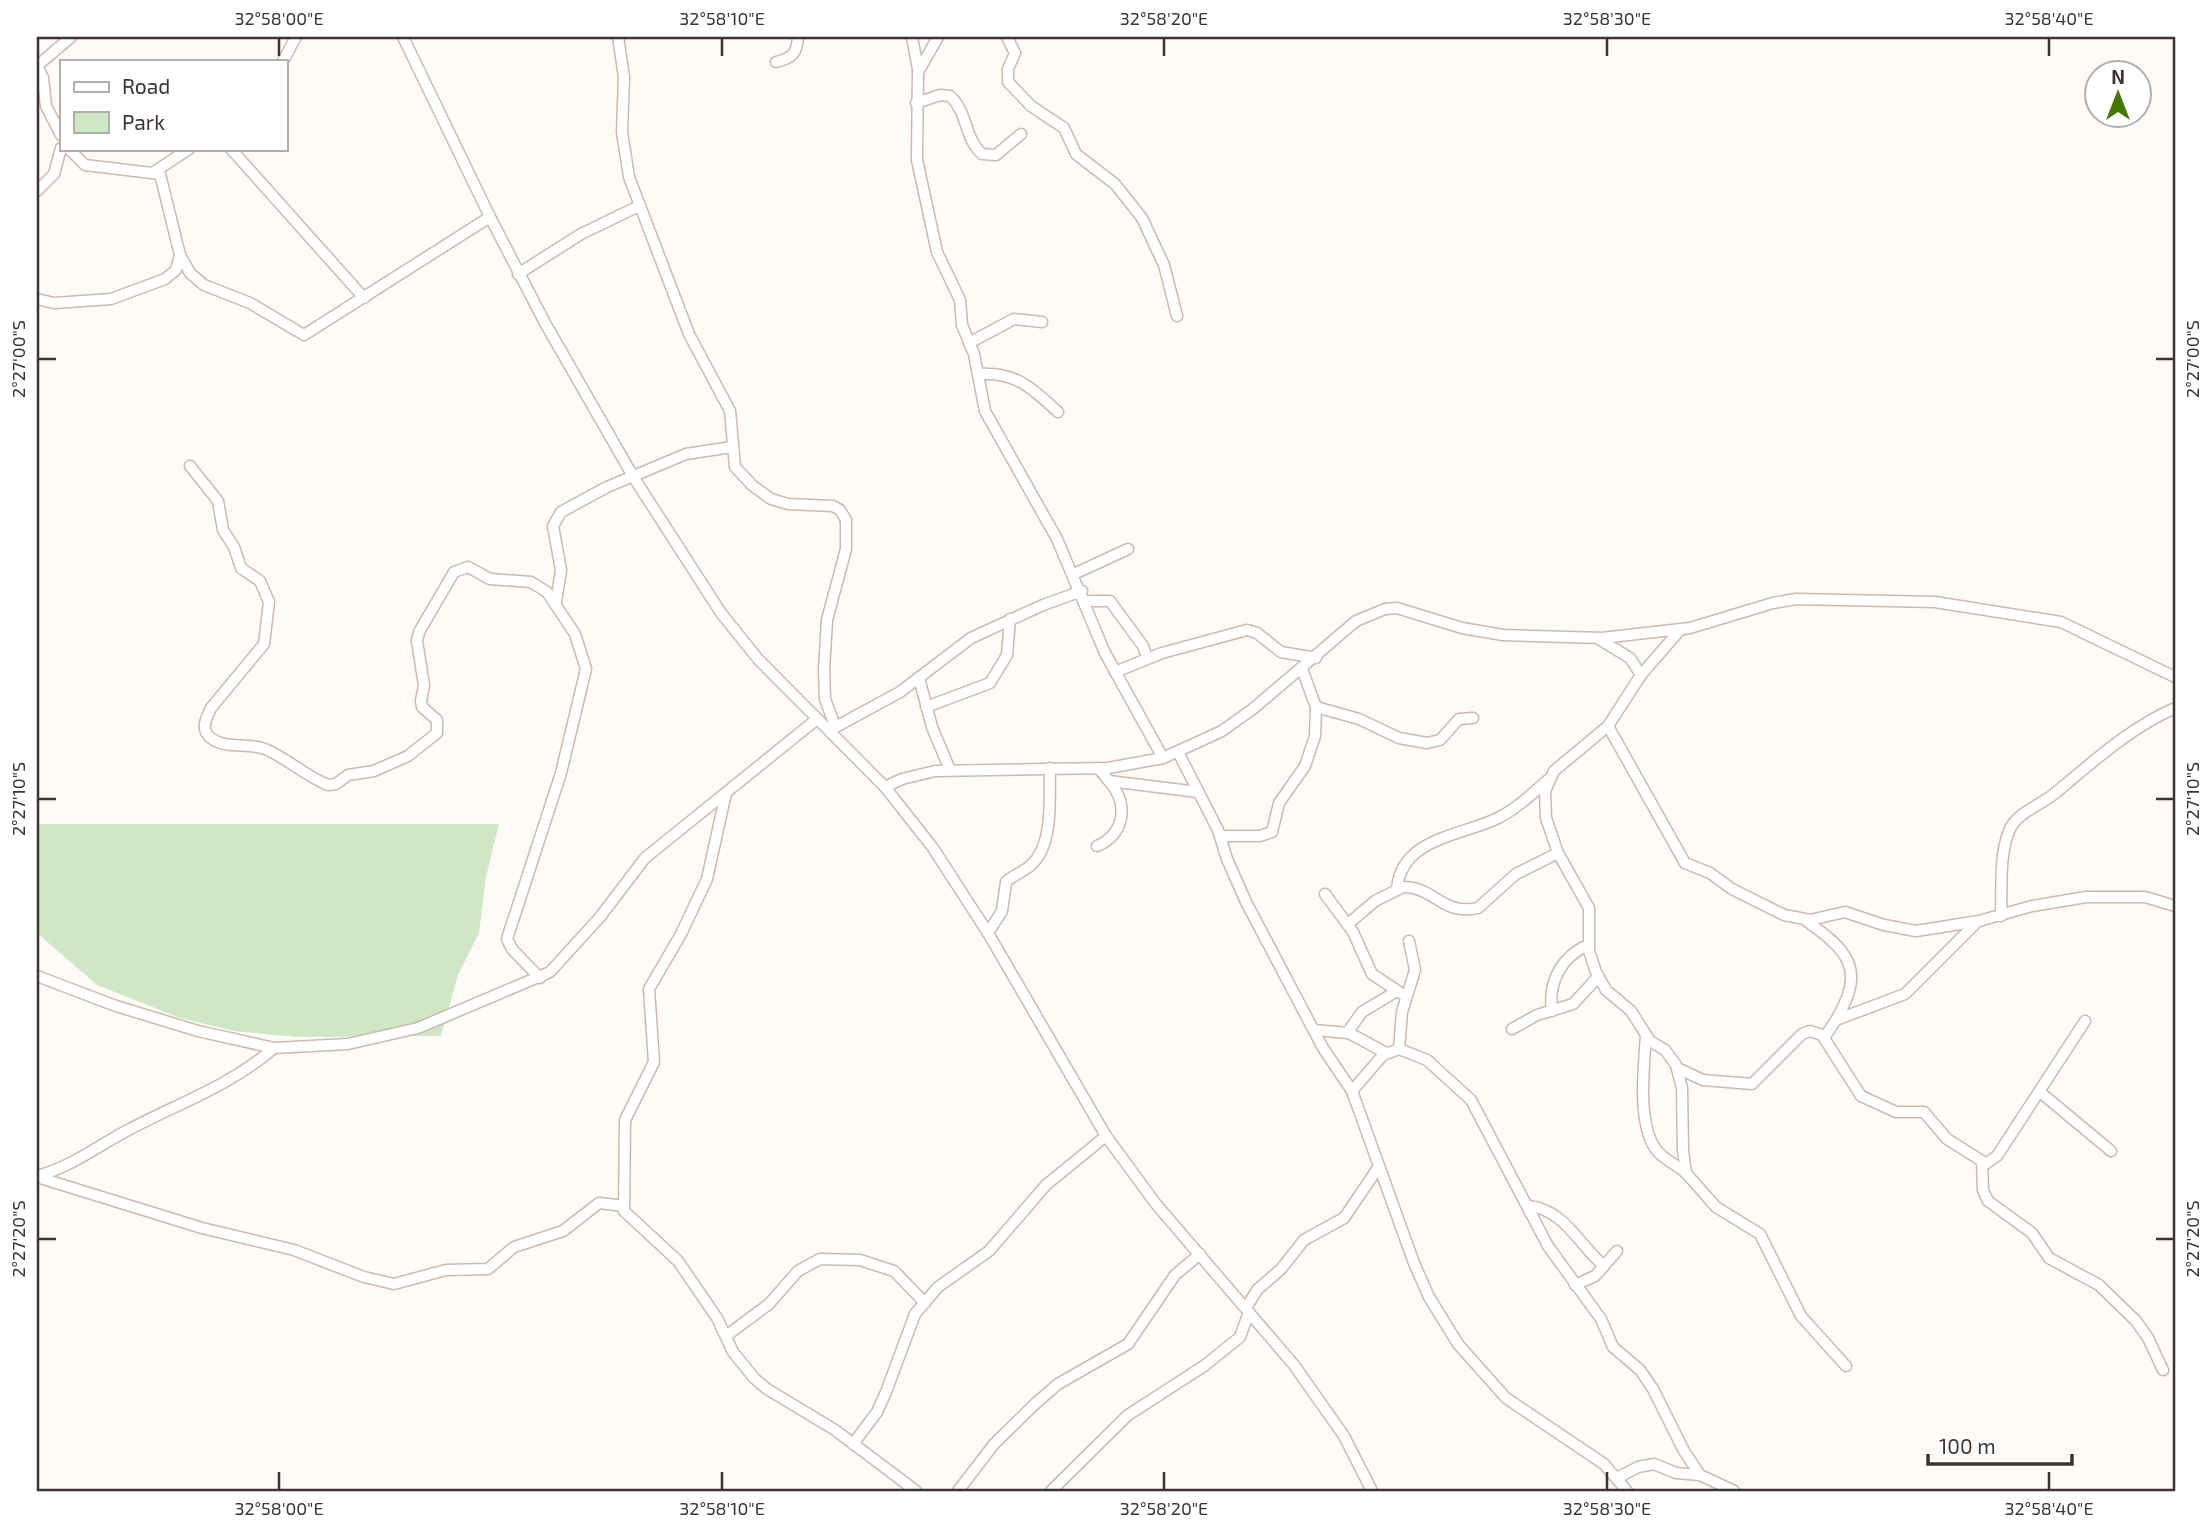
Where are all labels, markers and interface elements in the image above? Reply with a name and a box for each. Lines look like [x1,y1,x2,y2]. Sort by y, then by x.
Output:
text: 32°58'00"E [234,7,324,29]
text: 32°58'10"E [679,7,765,29]
text: 32°58'20"E [1120,7,1208,29]
text: 32°58'30"E [1563,7,1651,29]
text: 32°58'40"E [2005,7,2094,29]
legend [60,60,287,150]
north arrow [2082,60,2152,130]
text: N [2111,65,2125,88]
text: Road [122,73,170,98]
text: Park [122,109,165,134]
text: 2°27'00"S [7,320,29,398]
text: 2°27'00"S [2181,320,2203,398]
text: 2°27'10"S [7,762,29,836]
text: 2°27'10"S [2181,762,2203,836]
text: 2°27'20"S [7,1200,29,1278]
text: 2°27'20"S [2181,1200,2203,1278]
scale bar [1928,1423,2072,1467]
text: 100 m [1939,1433,1996,1458]
text: 32°58'00"E [234,1497,324,1519]
text: 32°58'10"E [679,1497,765,1519]
text: 32°58'20"E [1120,1497,1208,1519]
text: 32°58'30"E [1563,1497,1651,1519]
text: 32°58'40"E [2005,1497,2094,1519]

